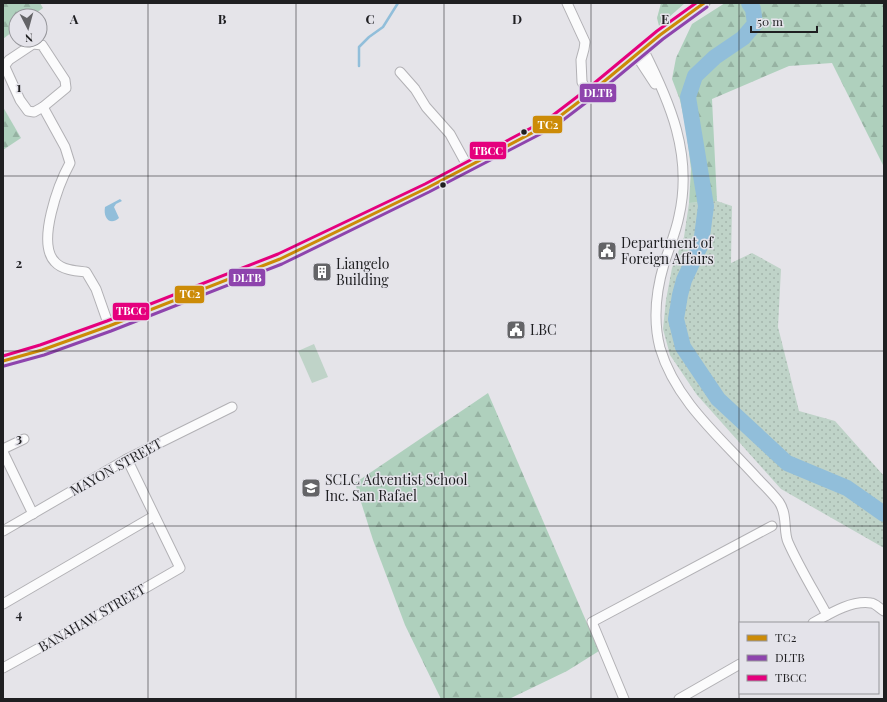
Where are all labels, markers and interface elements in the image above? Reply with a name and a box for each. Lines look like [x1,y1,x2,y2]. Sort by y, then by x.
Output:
north arrow [8,8,48,48]
scale bar [751,8,817,34]
text: A [69,10,79,27]
text: B [218,10,227,27]
text: C [365,10,375,27]
text: D [512,10,522,27]
text: E [661,10,669,27]
text: 50 m [757,13,783,29]
text: N [24,31,34,46]
text: 1 [17,78,22,95]
line badge: DLTB [579,83,617,103]
text: DLTB [583,85,613,100]
line badge: TC2 [532,115,563,134]
text: TC2 [538,117,559,132]
unlabelled marker [519,127,529,137]
line badge: TBCC [469,141,507,160]
text: TBCC [473,143,503,158]
unlabelled marker [438,180,448,190]
place label: Department of Foreign Affairs [621,233,714,268]
public building icon: Department of Foreign Affairs [596,240,618,262]
text: 2 [16,254,23,271]
place label: Liangelo Building [336,254,390,289]
building icon: Liangelo Building [311,261,333,283]
line badge: DLTB [228,268,266,287]
text: DLTB [232,270,262,285]
line badge: TC2 [174,285,205,304]
text: TC2 [180,286,201,301]
line badge: TBCC [112,302,150,321]
text: TBCC [116,303,146,318]
public building icon: LBC [505,319,527,341]
place label: LBC [530,320,557,339]
text: 3 [16,429,22,446]
street label: MAYON STREET [66,433,166,500]
place label: SCLC Adventist School Inc. San Rafael [325,470,468,505]
school or university icon: SCLC Adventist School Inc. San Rafael [300,477,322,499]
street label: BANAHAW STREET [35,579,149,656]
text: 4 [16,605,23,622]
legend [739,622,879,694]
text: TC2 [775,629,797,645]
text: DLTB [775,649,805,665]
text: TBCC [775,669,806,685]

